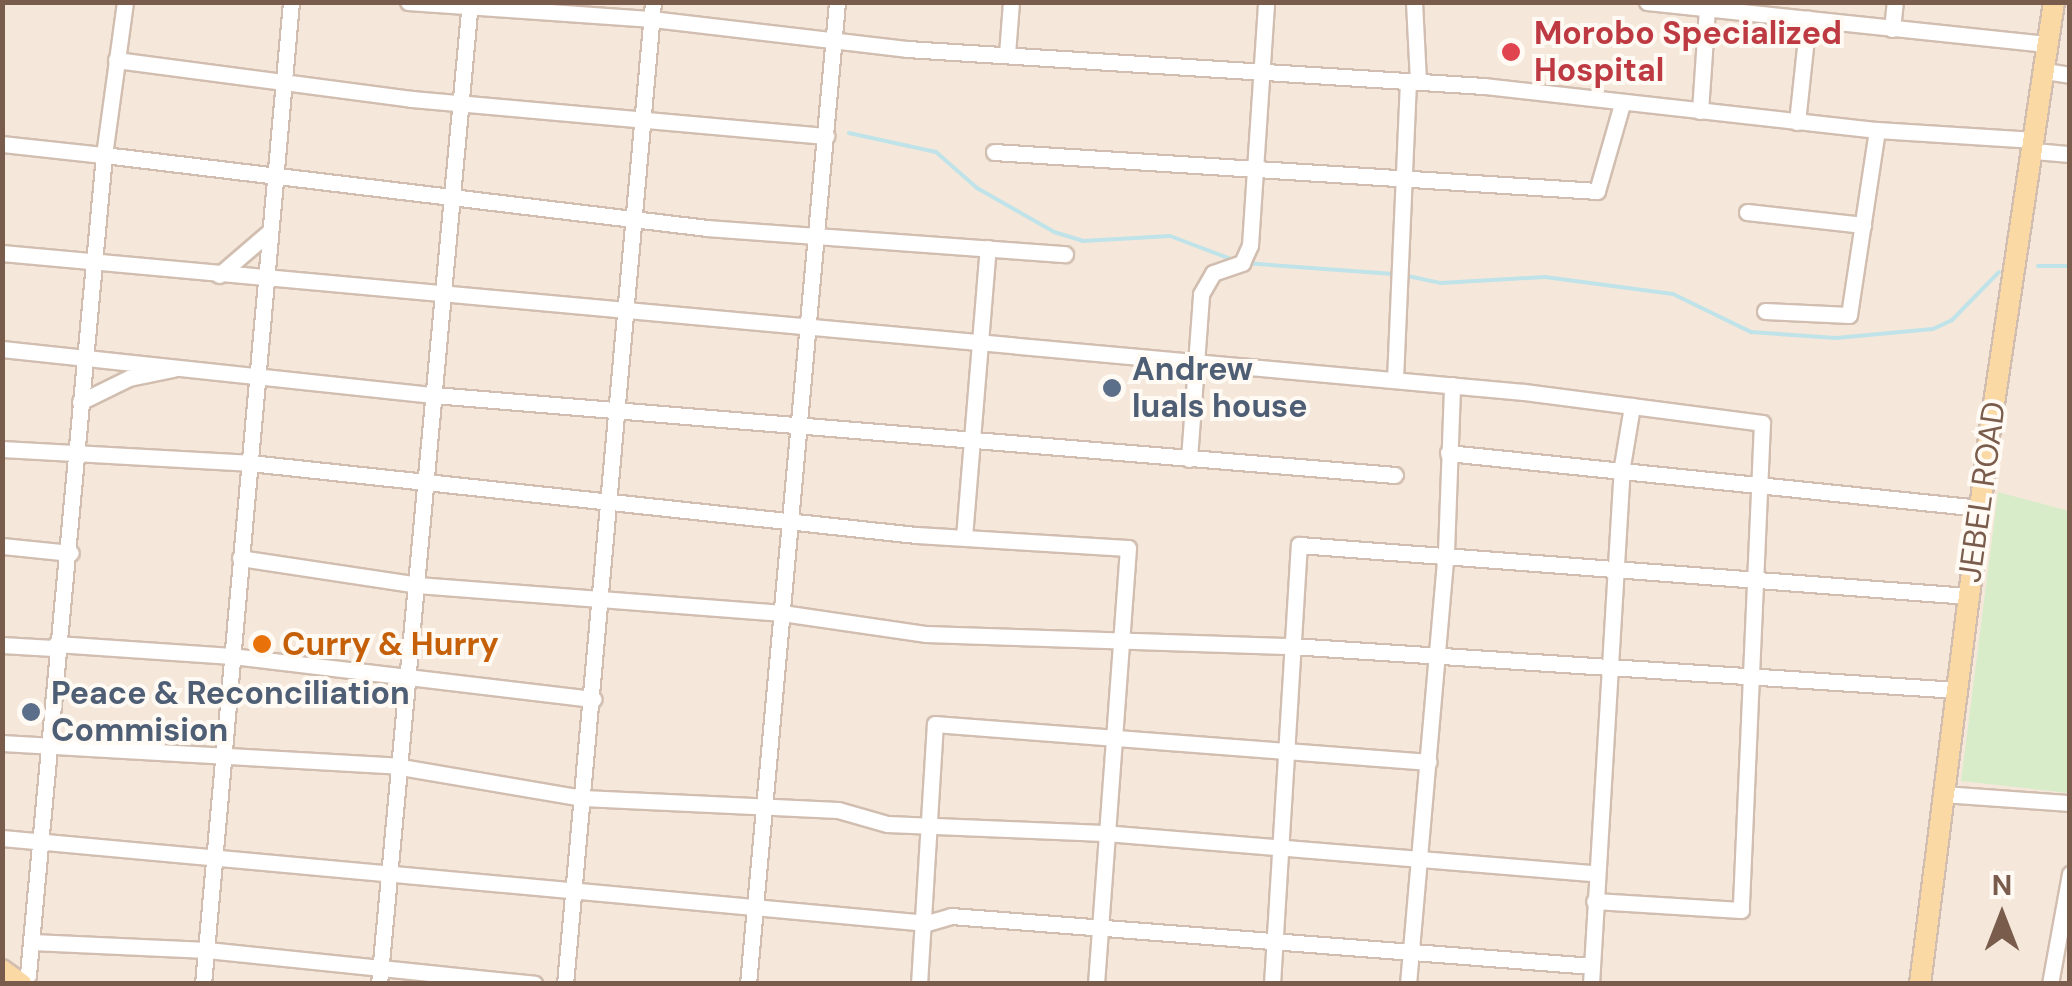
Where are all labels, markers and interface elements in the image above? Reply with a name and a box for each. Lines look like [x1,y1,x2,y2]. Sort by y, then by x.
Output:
place label: Morobo Specialized Hospital [1534,15,1842,90]
marker: Morobo Specialized Hospital [1498,39,1524,65]
place label: Andrew luals house [1132,351,1307,426]
marker: Andrew luals house [1101,377,1123,399]
street label: JEBEL ROAD [1950,399,2014,585]
place label: Curry & Hurry [282,625,499,663]
marker: Curry & Hurry [251,633,273,655]
place label: Peace & Reconciliation Commision [51,675,410,750]
marker: Peace & Reconciliation Commision [20,701,42,723]
north arrow [1952,866,2052,966]
text: N [1992,867,2012,904]

